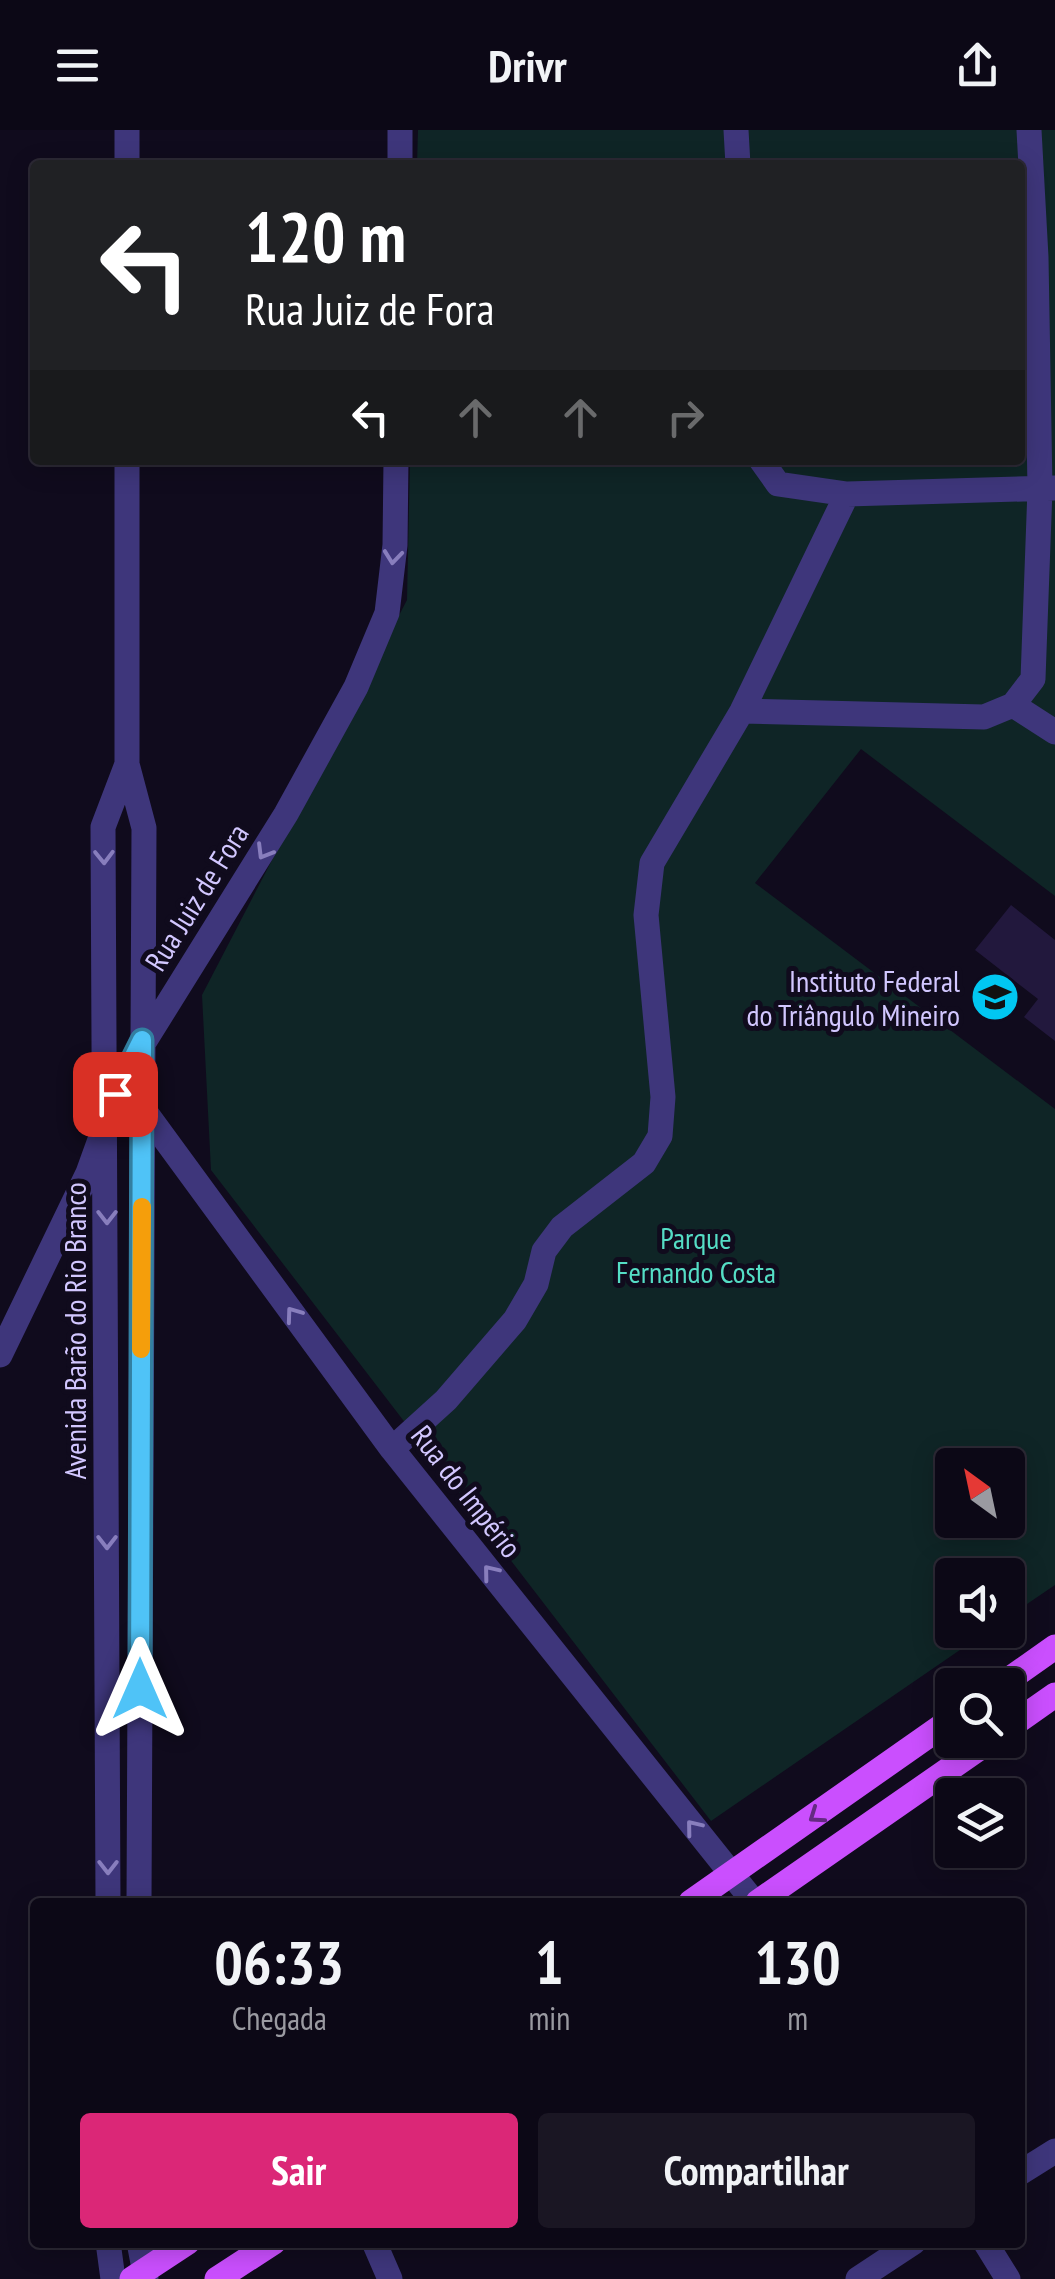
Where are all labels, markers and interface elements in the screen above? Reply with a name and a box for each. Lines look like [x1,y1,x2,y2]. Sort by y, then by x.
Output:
text: Drivr [488,36,567,94]
icon: menu [50,38,105,93]
icon: share [950,38,1005,93]
text: 120 m [245,191,406,281]
icon: left [80,200,210,330]
text: Rua Juiz de Fora [245,279,494,337]
icon: left [343,390,398,445]
icon: ahead [448,390,503,445]
icon: ahead [553,390,608,445]
icon: right [658,390,713,445]
one-way arrow [383,550,405,566]
street label: Rua Juiz de Fora [135,816,257,978]
one-way arrow [257,841,276,859]
one-way arrow [93,850,115,866]
place label: Instituto Federal do Triângulo Mineiro [747,961,960,1034]
school or university icon: Instituto Federal do Triângulo Mineiro [969,971,1021,1023]
pin [73,1052,158,1137]
icon: arrive [88,1067,143,1122]
street label: Avenida Barão do Rio Branco [55,1182,94,1480]
one-way arrow [96,1210,118,1226]
park label: Parque Fernando Costa [616,1218,776,1291]
one-way arrow [287,1307,304,1325]
street label: Rua do Império [403,1417,531,1565]
north arrow [935,1448,1025,1538]
map controls [935,1448,1025,1868]
one-way arrow [96,1536,118,1551]
button: sound [935,1558,1025,1648]
one-way arrow [484,1566,502,1584]
position arrow [88,1637,192,1741]
button: search [935,1668,1025,1758]
button: layers [935,1778,1025,1868]
one-way arrow [808,1803,827,1822]
one-way arrow [687,1820,705,1838]
one-way arrow [97,1860,118,1876]
text: 06:33 [214,1923,344,2001]
text: 1 [535,1923,564,2001]
text: 130 [755,1923,841,2001]
text: Chegada [232,1997,327,2039]
text: min [528,1997,570,2039]
text: m [787,1997,808,2039]
button: Sair [80,2113,518,2228]
button: Compartilhar [538,2113,975,2228]

